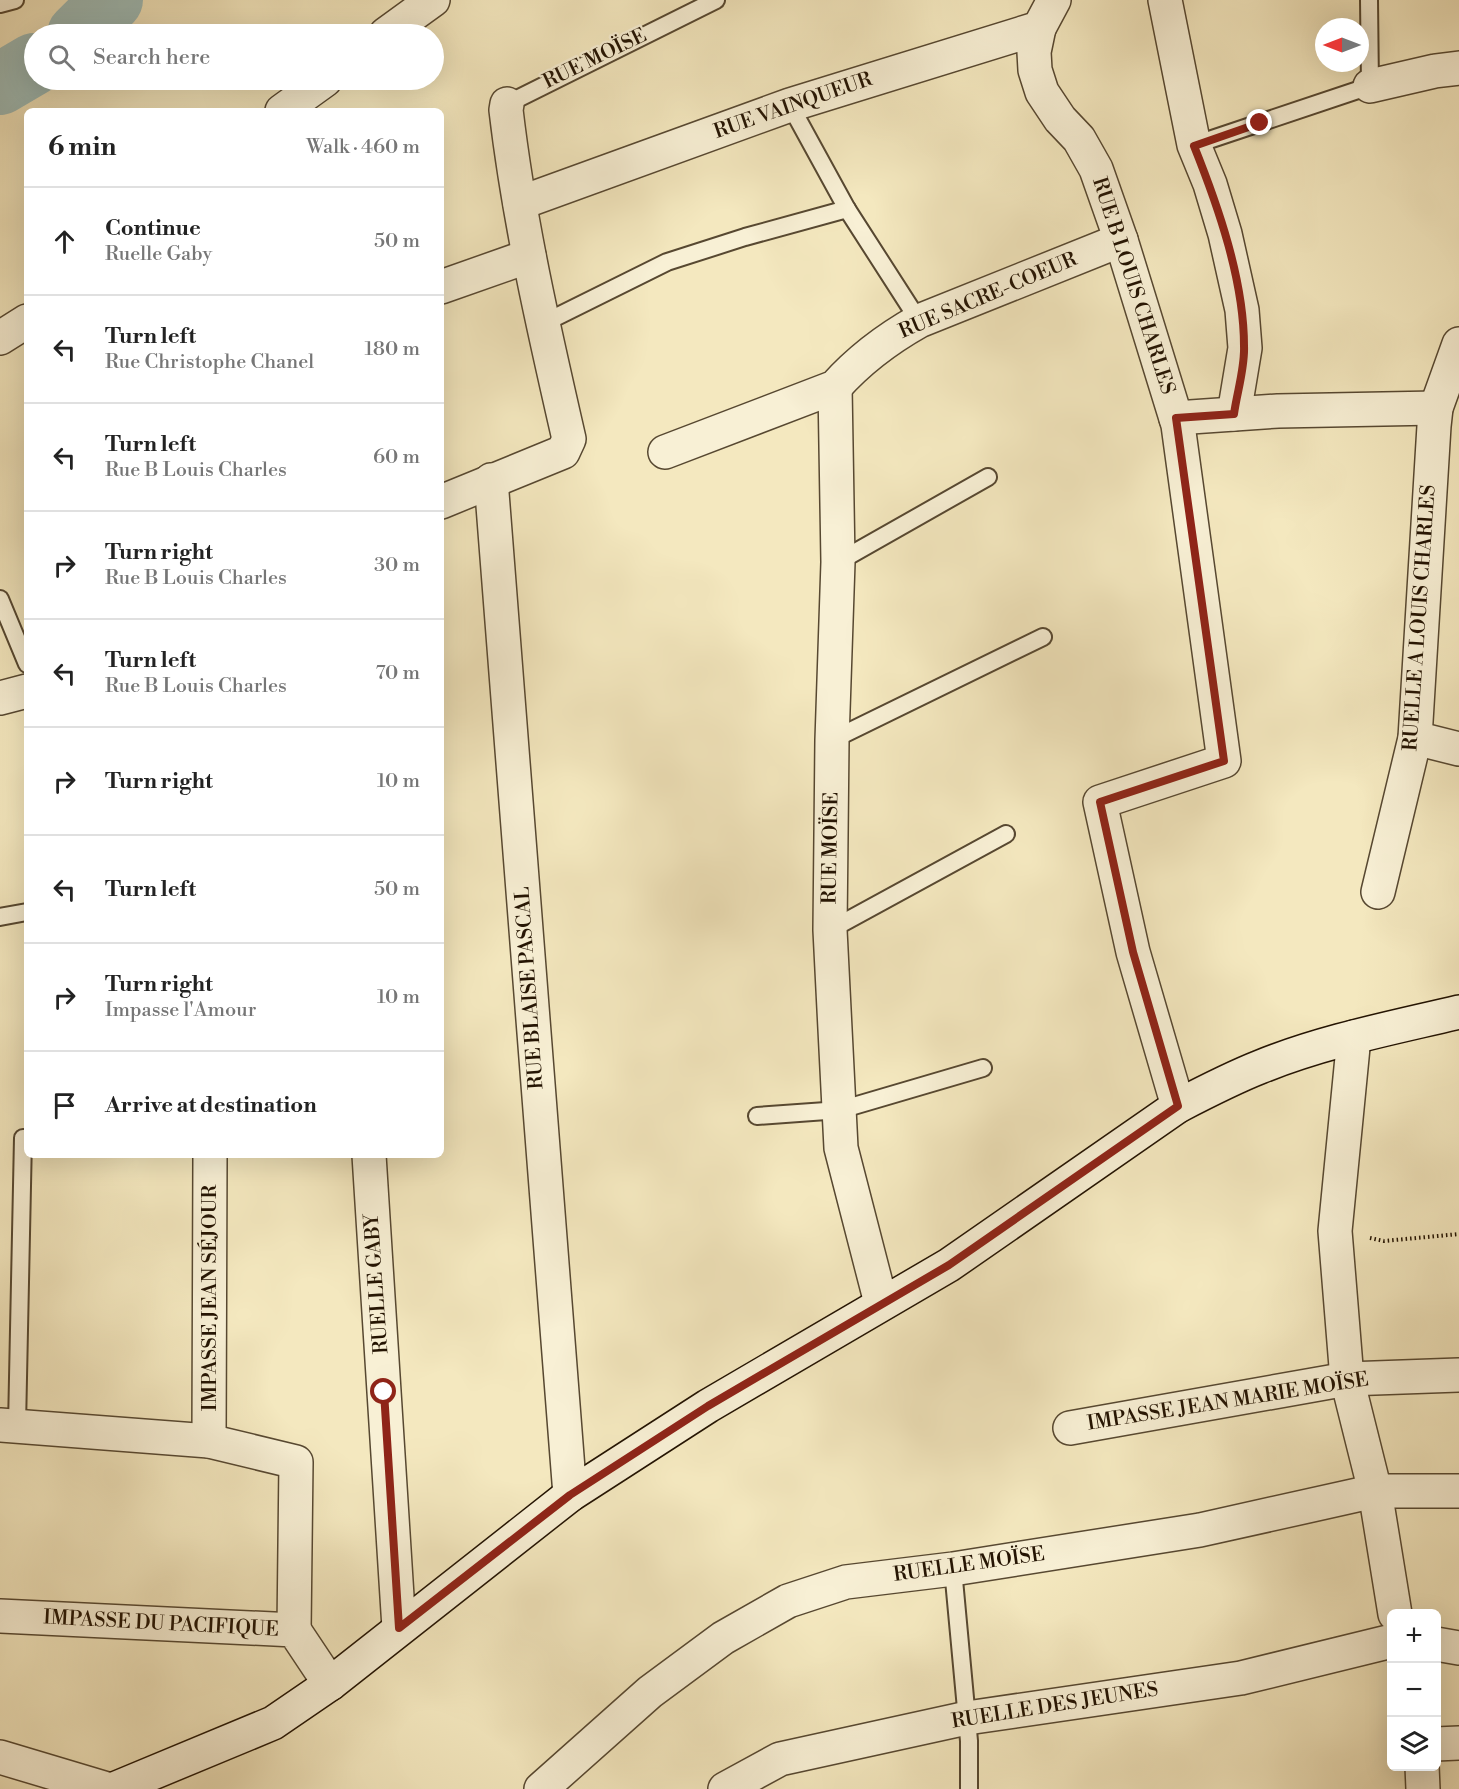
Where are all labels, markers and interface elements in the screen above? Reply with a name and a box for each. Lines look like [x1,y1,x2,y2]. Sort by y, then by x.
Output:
north arrow [1315,18,1369,72]
street label: RUE MOÏSE [539,22,651,95]
search box [24,24,444,90]
icon: search [45,41,78,74]
text: Search here [93,44,210,71]
street label: RUE VAINQUEUR [711,67,876,145]
route end [1246,109,1272,135]
text: 6 min [48,131,116,163]
text: Walk · 460 m [306,135,420,160]
street label: RUE B LOUIS CHARLES [1086,174,1180,398]
text: Continue [105,215,201,242]
icon: ahead [48,225,81,258]
text: 50 m [374,229,420,254]
text: Ruelle Gaby [105,242,212,267]
street label: RUE SACRE-COEUR [895,247,1082,345]
text: Turn left [105,323,196,350]
icon: left [48,333,81,366]
text: 180 m [365,337,420,362]
text: Rue Christophe Chanel [105,350,314,375]
text: Turn left [105,431,196,458]
icon: left [48,441,81,474]
text: 60 m [373,445,420,470]
text: Rue B Louis Charles [105,458,287,483]
street label: RUELLE A LOUIS CHARLES [1398,484,1442,752]
text: Turn right [105,539,213,566]
icon: right [48,549,81,582]
text: 30 m [374,553,420,578]
text: Rue B Louis Charles [105,566,287,591]
text: Turn left [105,647,196,674]
icon: left [48,657,81,690]
text: 70 m [376,661,420,686]
text: Rue B Louis Charles [105,674,287,699]
icon: right [48,765,81,798]
text: Turn right [105,768,213,795]
text: 10 m [377,769,420,794]
street label: RUE MOÏSE [817,792,844,904]
icon: left [48,873,81,906]
text: Turn left [105,876,196,903]
text: 50 m [374,877,420,902]
street label: RUE BLAISE PASCAL [510,886,550,1090]
text: Turn right [105,971,213,998]
icon: right [48,981,81,1014]
text: 10 m [377,985,420,1010]
text: Impasse l'Amour [105,998,256,1023]
icon: arrive [48,1089,81,1122]
text: Arrive at destination [105,1092,317,1119]
street label: IMPASSE JEAN SÉJOUR [197,1184,223,1411]
street label: RUELLE GABY [360,1212,394,1355]
street label: IMPASSE JEAN MARIE MOÏSE [1085,1366,1370,1437]
route start [370,1378,396,1404]
street label: RUELLE MOÏSE [892,1541,1046,1588]
street label: IMPASSE DU PACIFIQUE [43,1605,279,1643]
map controls [1387,1609,1441,1771]
button: + [1387,1609,1441,1663]
button: − [1387,1663,1441,1717]
street label: RUELLE DES JEUNES [950,1677,1160,1735]
button: layers [1387,1717,1441,1771]

